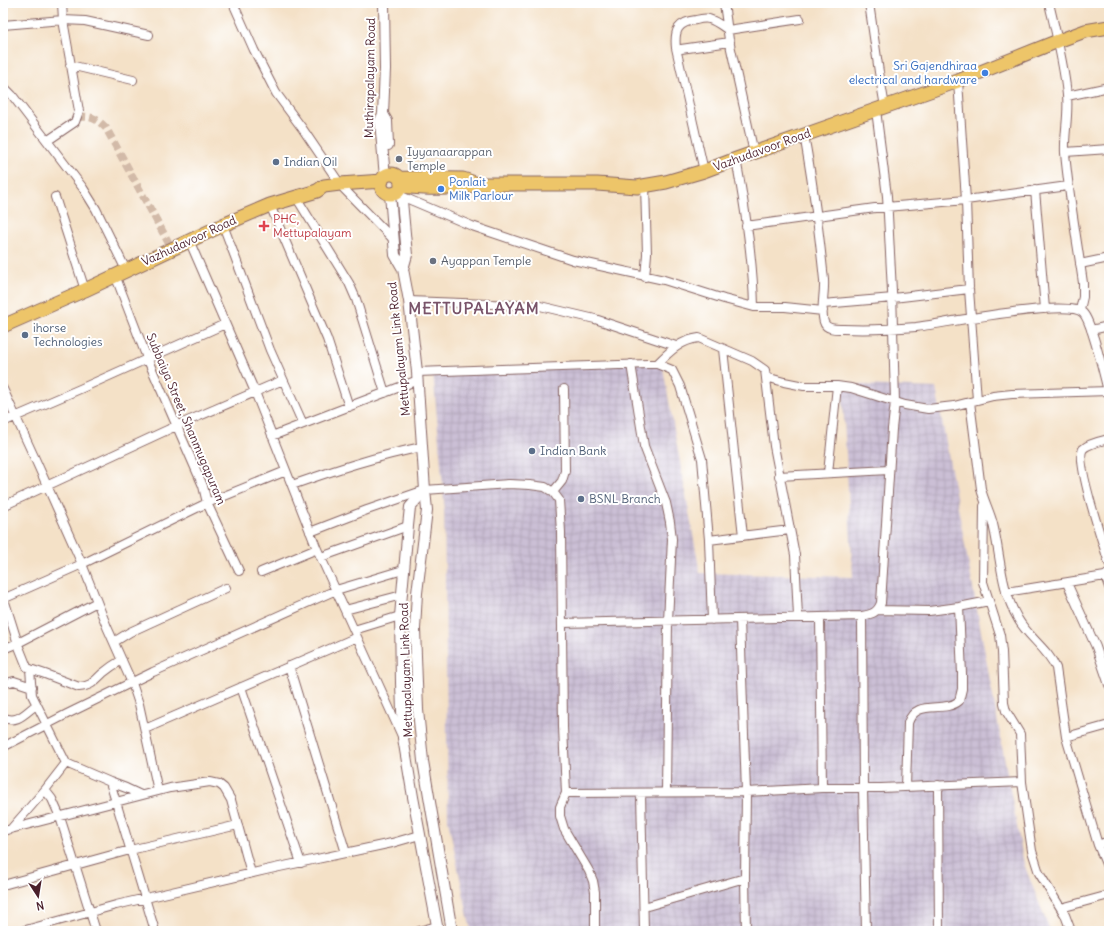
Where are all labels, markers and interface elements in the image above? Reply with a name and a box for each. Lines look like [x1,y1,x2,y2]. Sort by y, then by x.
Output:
street label: Muthirapalayam Road [361,18,378,138]
place label: Sri Gajendhiraa electrical and hardware [849,58,977,87]
marker: Sri Gajendhiraa electrical and hardware [980,68,990,78]
street label: Vazhudavoor Road [711,125,813,174]
place label: Iyyanaarappan Temple [407,144,492,173]
place label: Indian Oil [284,154,337,169]
marker: Iyyanaarappan Temple [394,154,404,164]
marker: Indian Oil [271,157,281,167]
place label: Ponlait Milk Parlour [449,174,513,203]
marker: Ponlait Milk Parlour [436,184,446,194]
place label: PHC, Mettupalayam [273,211,352,240]
street label: Vazhudavoor Road [139,212,238,269]
marker: PHC, Mettupalayam [258,220,270,232]
place label: Ayappan Temple [441,253,531,268]
marker: Ayappan Temple [428,256,438,266]
street label: Mettupalayam Link Road [384,281,413,417]
district label: METTUPALAYAM [408,298,540,318]
place label: ihorse Technologies [33,320,102,349]
marker: ihorse Technologies [20,330,30,340]
street label: Subbaiya Street, Shanmugapuram [143,331,230,507]
place label: Indian Bank [540,443,606,458]
marker: Indian Bank [527,446,537,456]
place label: BSNL Branch [589,491,661,506]
marker: BSNL Branch [576,494,586,504]
street label: Mettupalayam Link Road [396,602,415,738]
north arrow [18,876,58,916]
text: N [35,898,45,913]

